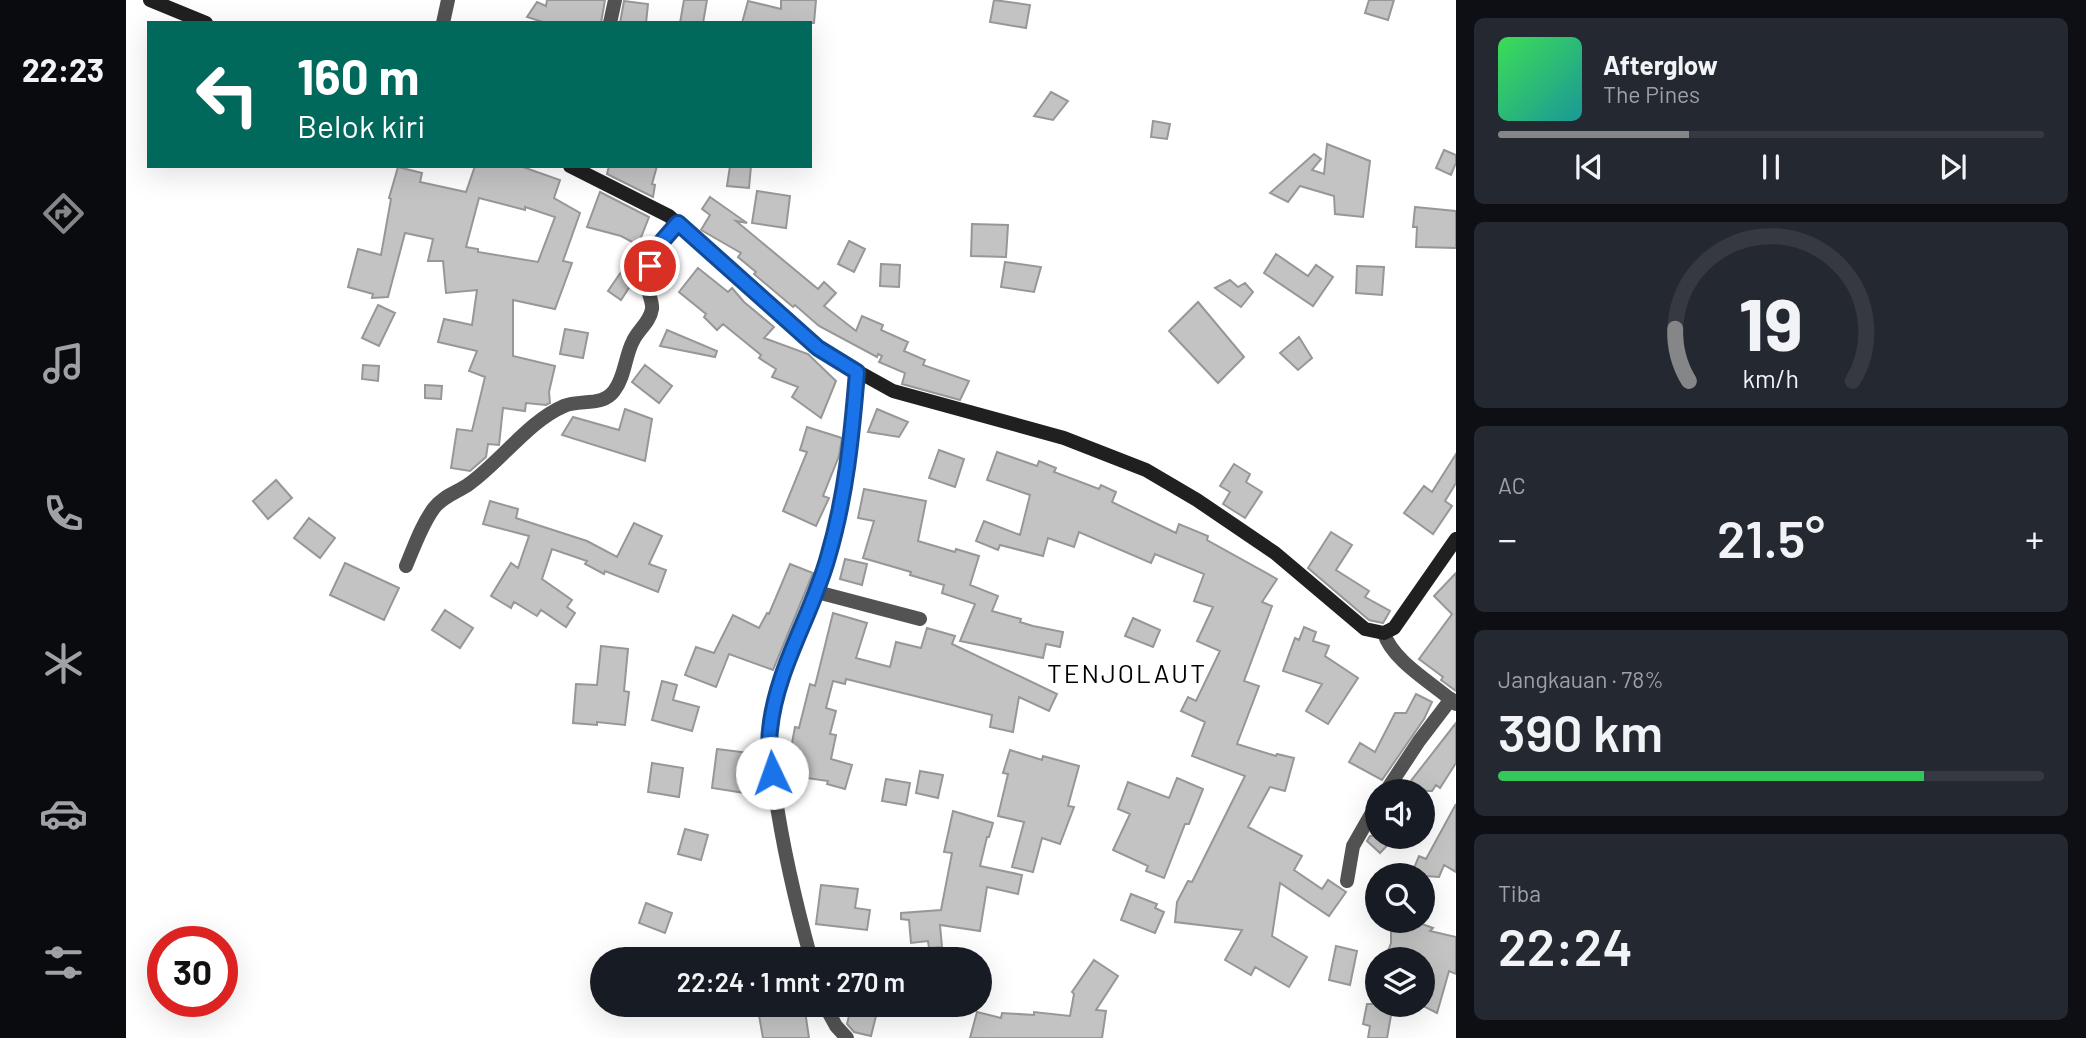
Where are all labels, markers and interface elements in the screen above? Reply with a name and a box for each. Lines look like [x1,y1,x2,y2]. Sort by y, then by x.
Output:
text: 160 m [297,46,419,105]
icon: left [182,49,273,140]
text: Afterglow [1603,49,1718,80]
text: 22:23 [22,50,104,88]
text: The Pines [1603,80,1700,108]
text: Belok kiri [297,106,425,144]
icon: previous [1570,148,1608,186]
icon: pause [1752,148,1790,186]
icon: next [1934,148,1972,186]
icon: directions [39,189,88,238]
pin [620,236,680,296]
icon: arrive [631,247,669,285]
text: 19 [1739,278,1803,366]
icon: music [39,339,88,388]
text: km/h [1743,363,1799,393]
text: AC [1498,471,1526,499]
icon: phone [39,489,88,538]
text: 21.5° [1717,506,1825,568]
text: − [1498,515,1517,561]
text: + [2025,515,2044,561]
icon: climate [39,639,88,688]
district label: TENJOLAUT [1047,657,1207,688]
text: Jangkauan · 78% [1498,665,1664,693]
text: 390 km [1498,700,1663,762]
position arrow [735,736,809,810]
map controls [1365,779,1435,1017]
button: sound [1365,779,1435,849]
icon: car [39,789,88,838]
button: search [1365,863,1435,933]
text: Tiba [1498,879,1541,907]
text: 22:24 [1498,914,1633,976]
speed limit sign: 30 [147,926,238,1017]
icon: filters [39,938,88,987]
button: layers [1365,947,1435,1017]
text: 22:24 · 1 mnt · 270 m [677,966,905,997]

